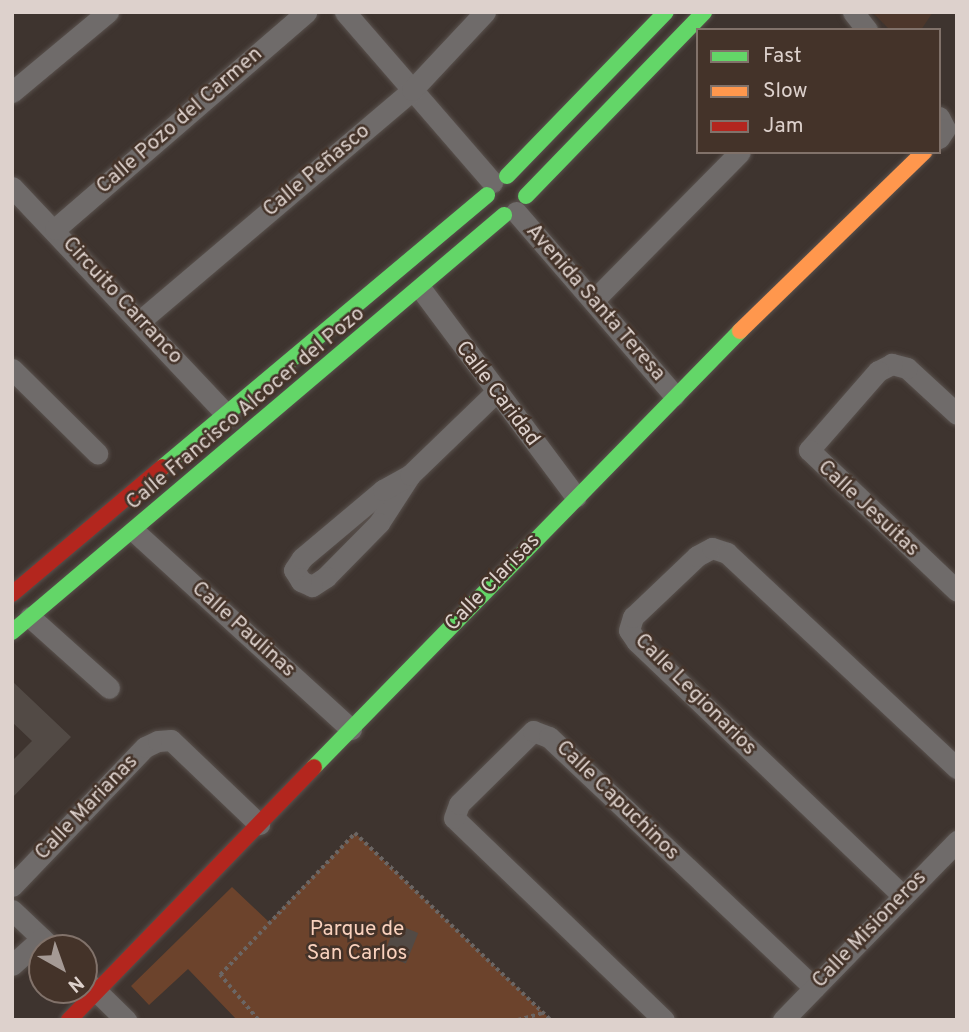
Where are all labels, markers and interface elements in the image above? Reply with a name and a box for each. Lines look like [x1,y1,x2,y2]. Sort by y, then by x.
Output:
legend [696,28,941,154]
street label: Calle Pozo del Carmen [92,42,268,200]
text: Fast [763,43,802,70]
text: Slow [763,78,808,105]
text: Jam [763,113,804,140]
street label: Calle Peñasco [259,119,375,223]
street label: Avenida Santa Teresa [520,219,670,387]
street label: Circuito Carranco [57,232,187,370]
street label: Calle Francisco Alcocer del Pozo [121,302,371,516]
street label: Calle Caridad [449,336,545,452]
street label: Calle Jesuitas [812,456,924,562]
street label: Calle Clarisas [440,529,546,637]
street label: Calle Paulinas [186,577,300,683]
street label: Calle Legionarios [629,629,761,761]
street label: Calle Capuchinos [550,736,684,866]
street label: Calle Marianas [30,750,144,866]
street label: Calle Misioneros [808,866,932,994]
park label: Parque de San Carlos [307,917,407,967]
north arrow [28,934,98,1004]
text: N [62,970,88,997]

